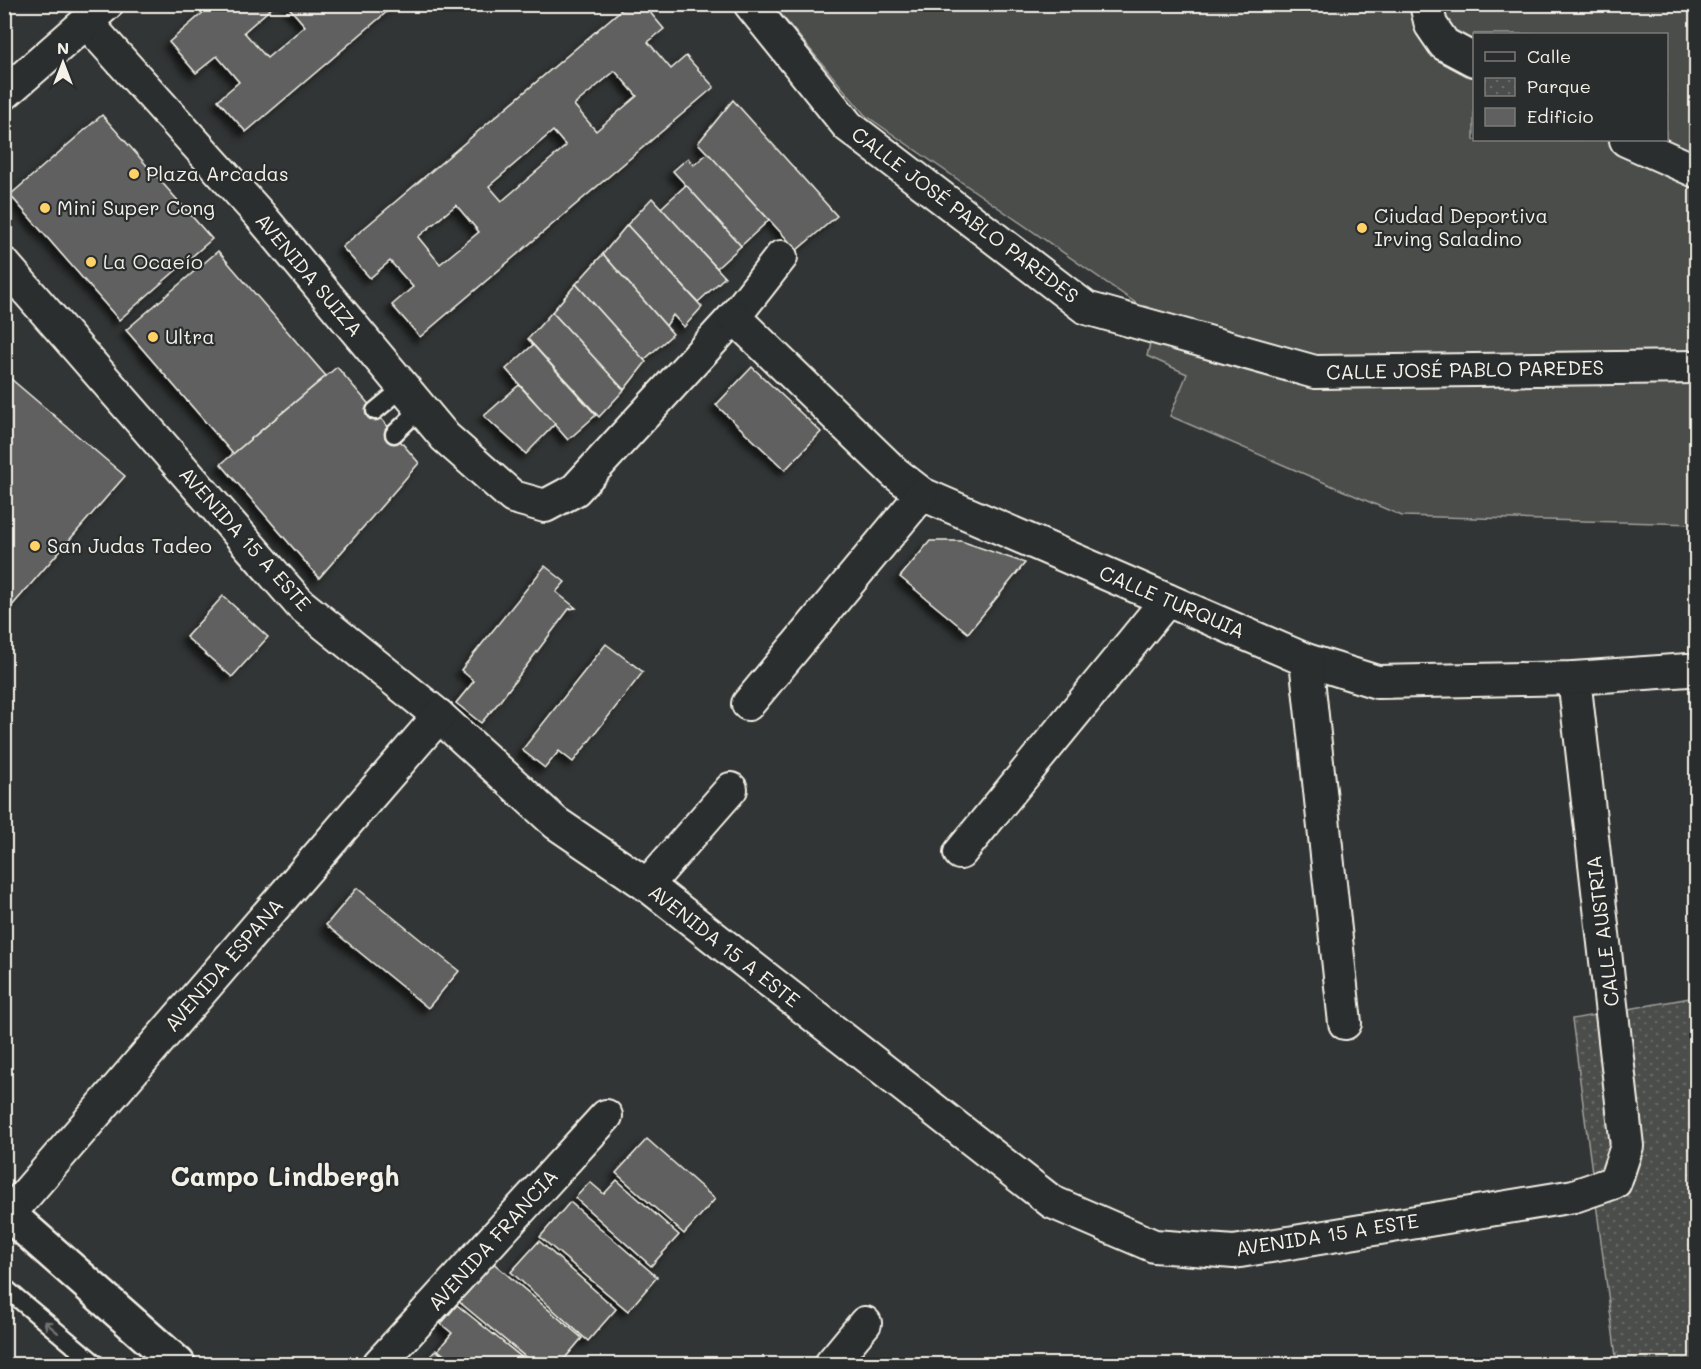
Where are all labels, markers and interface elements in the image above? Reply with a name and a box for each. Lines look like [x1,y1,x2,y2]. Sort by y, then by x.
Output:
north arrow [33,33,93,93]
legend [1473,33,1668,141]
text: N [57,37,69,58]
text: Calle [1527,44,1571,68]
text: Parque [1527,74,1591,98]
text: Edificio [1527,104,1594,128]
street label: CALLE JOSÉ PABLO PAREDES [847,120,1084,308]
place label: Plaza Arcadas [146,160,289,186]
marker: Plaza Arcadas [127,167,141,181]
place label: Mini Super Cong [57,194,215,220]
marker: Mini Super Cong [38,201,52,215]
place label: Ciudad Deportiva Irving Saladino [1374,202,1548,251]
street label: AVENIDA SUIZA [251,207,369,341]
marker: Ciudad Deportiva Irving Saladino [1355,221,1369,235]
place label: La Ocaeío [103,248,203,274]
marker: La Ocaeío [84,255,98,269]
place label: Ultra [165,323,215,349]
marker: Ultra [146,330,160,344]
street label: CALLE JOSÉ PABLO PAREDES [1326,354,1604,384]
street label: AVENIDA 15 A ESTE [174,461,317,616]
place label: San Judas Tadeo [47,532,212,558]
marker: San Judas Tadeo [28,539,42,553]
street label: CALLE TURQUIA [1096,559,1249,644]
street label: CALLE AUSTRIA [1580,854,1624,1008]
street label: AVENIDA 15 A ESTE [644,878,806,1012]
street label: AVENIDA ESPANA [158,892,288,1036]
district label: Campo Lindbergh [171,1159,399,1193]
street label: AVENIDA FRANCIA [422,1163,563,1316]
street label: AVENIDA 15 A ESTE [1233,1207,1420,1261]
one-way arrow [43,1320,59,1333]

